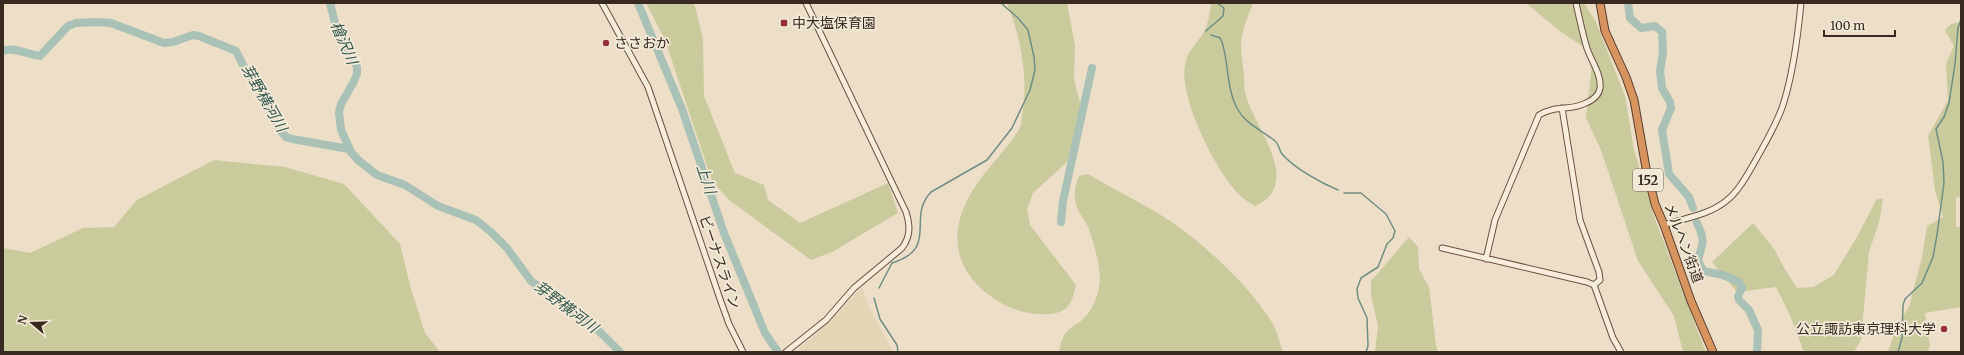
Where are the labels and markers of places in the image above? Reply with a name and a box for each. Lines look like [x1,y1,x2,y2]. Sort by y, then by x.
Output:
place label: 中大塩保育園 [792,14,876,32]
marker: 中大塩保育園 [779,18,789,28]
place label: ささおか [614,34,670,52]
marker: ささおか [601,38,611,48]
place label: 公立諏訪東京理科大学 [1796,320,1936,338]
marker: 公立諏訪東京理科大学 [1939,324,1949,334]

